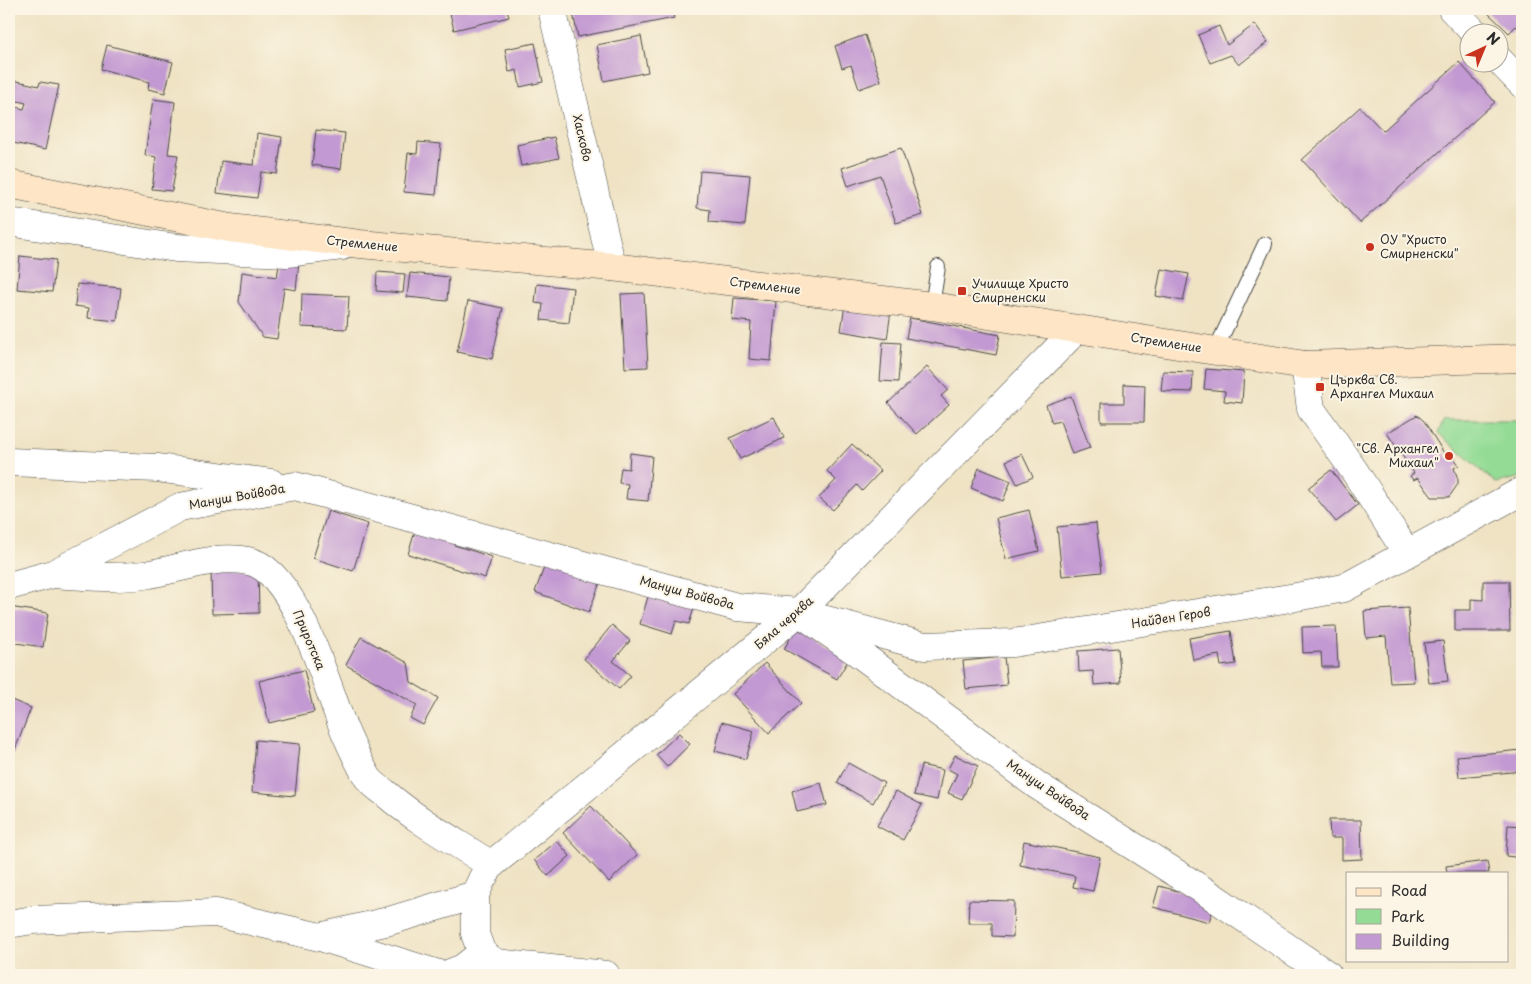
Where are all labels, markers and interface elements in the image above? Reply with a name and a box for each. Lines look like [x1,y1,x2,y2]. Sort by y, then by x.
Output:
north arrow [1458,22,1508,72]
text: N [1482,27,1505,50]
street label: Хасково [569,112,597,163]
street label: Стремление [325,230,399,256]
place label: ОУ "Христо Смирненски" [1380,230,1459,262]
marker: ОУ "Христо Смирненски" [1364,241,1376,253]
street label: Стремление [728,272,802,298]
place label: Училище Христо Смирненски [972,274,1069,306]
marker: Училище Христо Смирненски [956,285,968,297]
street label: Стремление [1129,328,1203,357]
place label: Църква Св. Архангел Михаил [1330,370,1434,402]
marker: Църква Св. Архангел Михаил [1314,381,1326,393]
place label: "Св. Архангел Михаил" [1356,439,1439,471]
marker: "Св. Архангел Михаил" [1443,450,1455,462]
street label: Мануш Войвода [187,479,287,513]
street label: Мануш Войвода [638,571,737,613]
street label: Бяла черква [750,591,817,653]
street label: Найден Геров [1130,602,1212,632]
street label: Приротска [289,607,331,673]
street label: Мануш Войвода [1003,754,1094,824]
legend [1346,872,1508,962]
text: Road [1391,878,1427,901]
text: Park [1391,904,1425,927]
text: Building [1391,928,1450,951]

